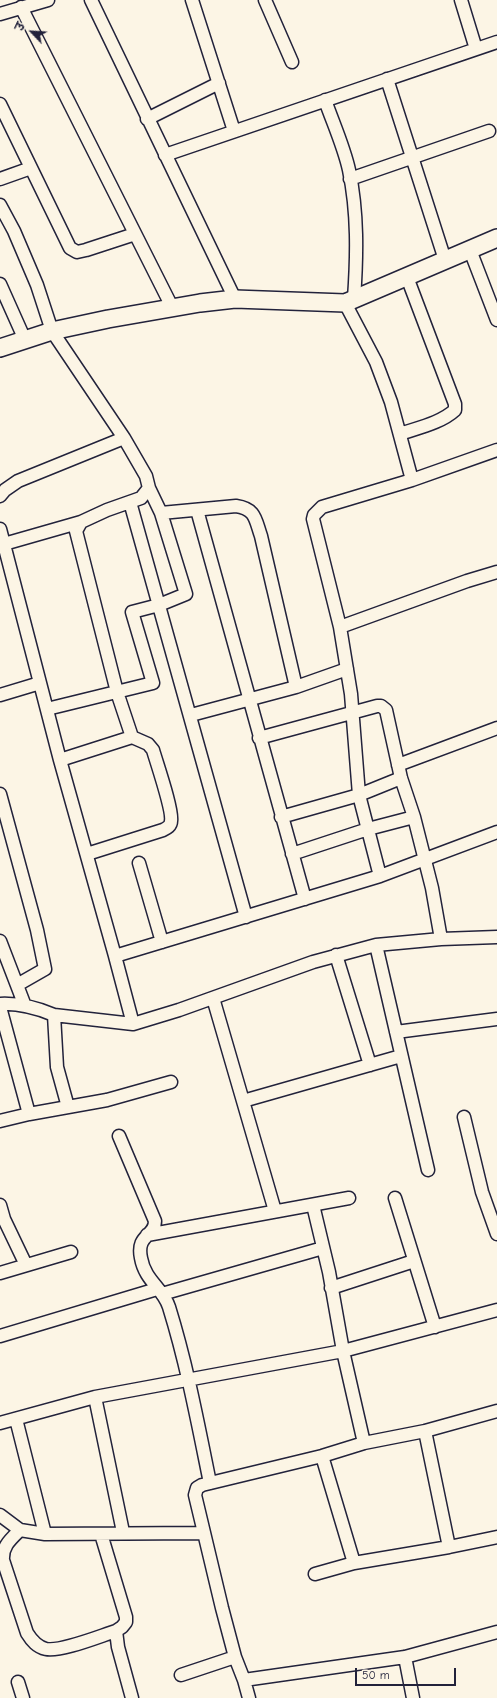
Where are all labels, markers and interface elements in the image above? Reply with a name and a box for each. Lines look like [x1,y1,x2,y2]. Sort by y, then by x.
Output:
north arrow [12,12,52,52]
text: उ [13,21,28,33]
scale bar [357,1660,458,1686]
text: 50 m [362,1668,390,1682]

